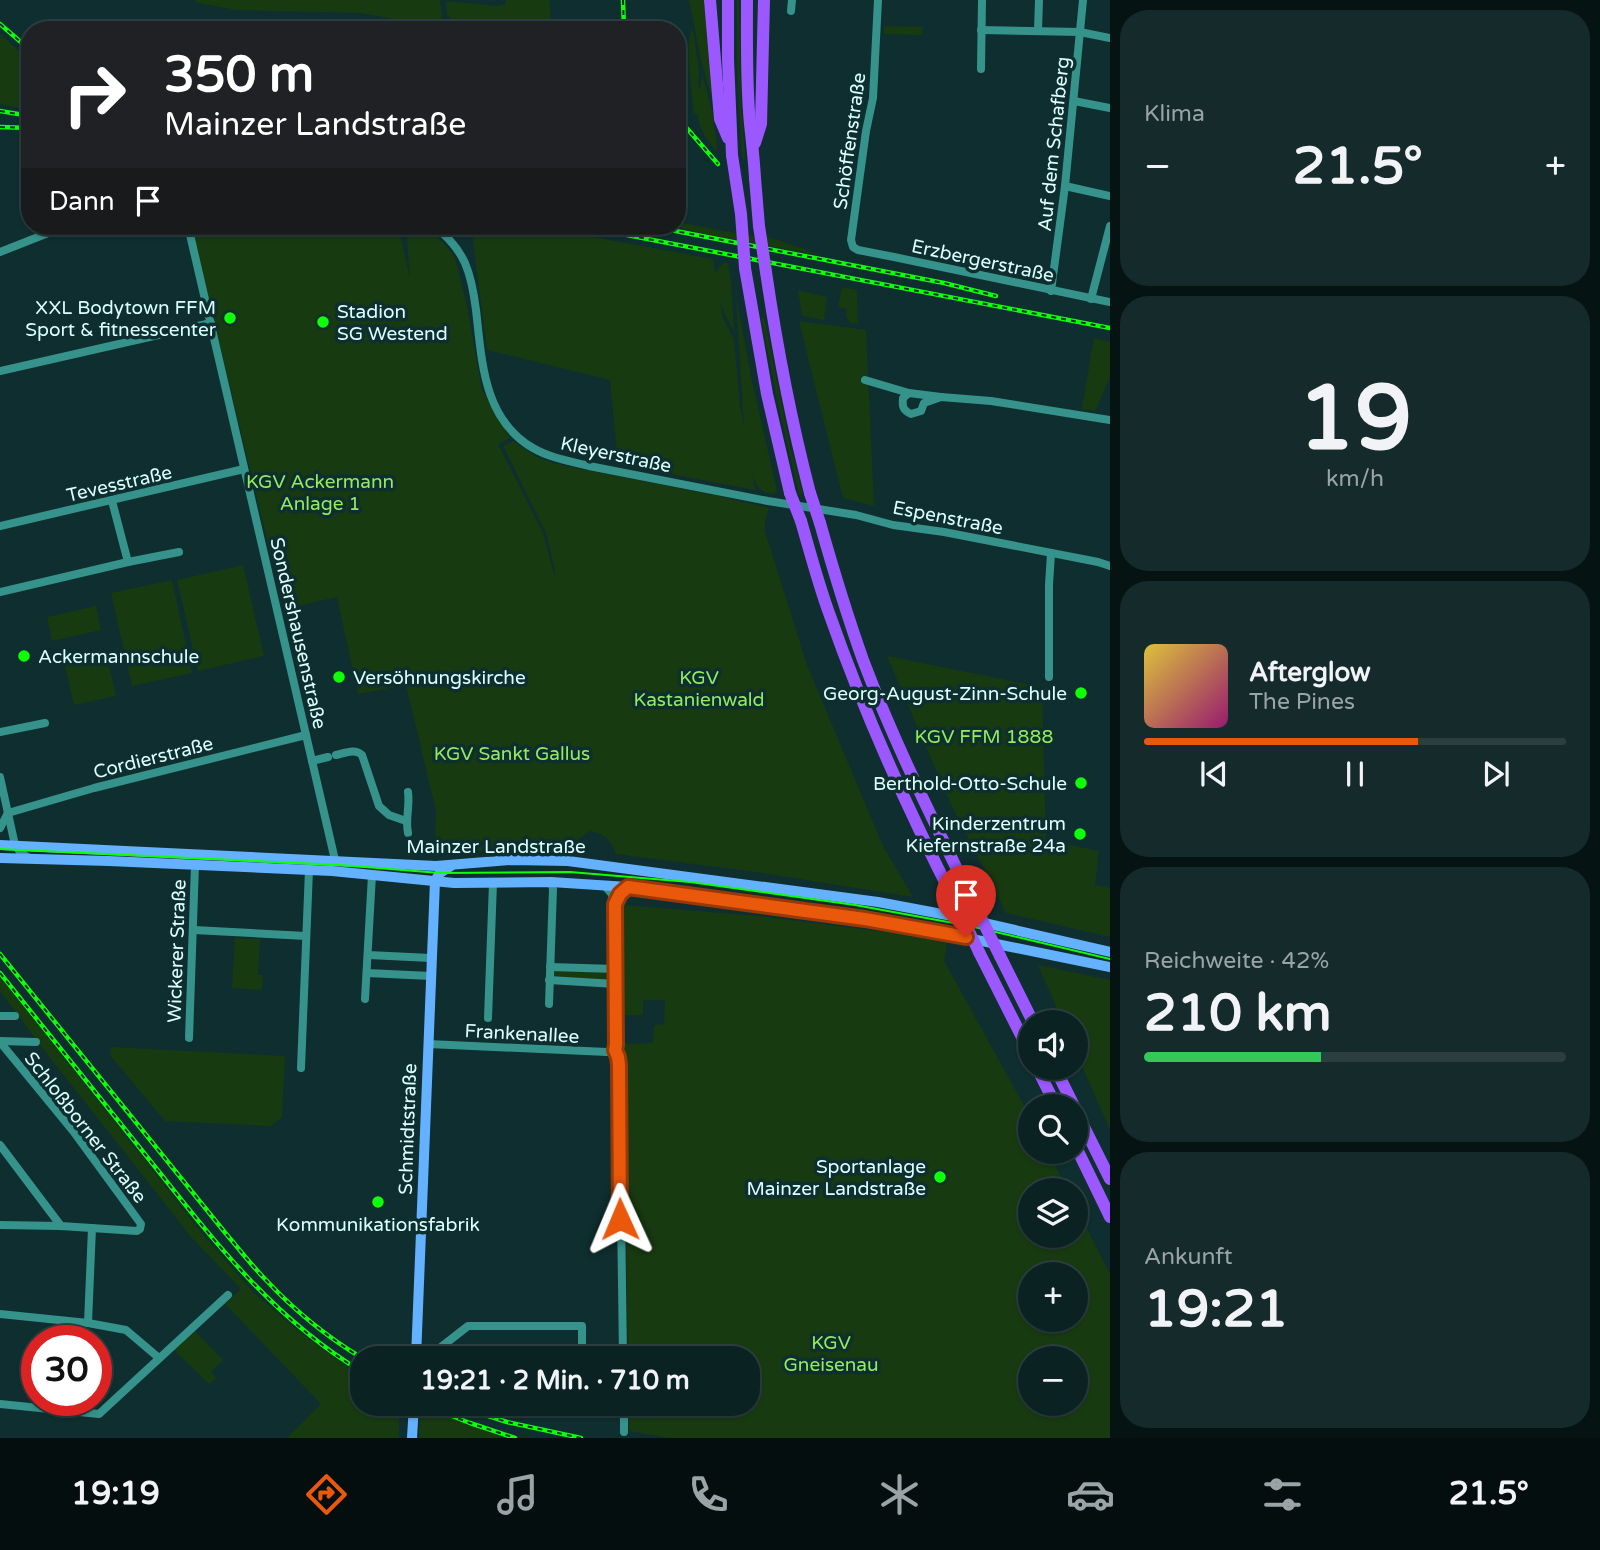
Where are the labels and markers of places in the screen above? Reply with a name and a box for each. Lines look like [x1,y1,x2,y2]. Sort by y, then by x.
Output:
place label: XXL Bodytown FFM Sport & fitnesscenter [25,297,217,341]
place label: Stadion SG Westend [337,301,448,345]
marker: XXL Bodytown FFM Sport & fitnesscenter [222,310,238,326]
marker: Stadion SG Westend [315,314,331,330]
place label: Ackermannschule [38,646,199,668]
marker: Ackermannschule [16,648,32,664]
place label: Versöhnungskirche [353,667,526,689]
marker: Versöhnungskirche [331,669,347,685]
place label: Georg-August-Zinn-Schule [823,683,1067,705]
marker: Georg-August-Zinn-Schule [1073,685,1089,701]
place label: Berthold-Otto-Schule [873,773,1067,795]
marker: Berthold-Otto-Schule [1073,775,1089,791]
place label: Kinderzentrum Kiefernstraße 24a [905,813,1066,857]
marker: Kinderzentrum Kiefernstraße 24a [1072,826,1088,842]
pin [936,865,996,937]
place label: Sportanlage Mainzer Landstraße [746,1156,926,1200]
marker: Sportanlage Mainzer Landstraße [932,1169,948,1185]
marker: Kommunikationsfabrik [370,1194,386,1210]
place label: Kommunikationsfabrik [276,1214,480,1236]

